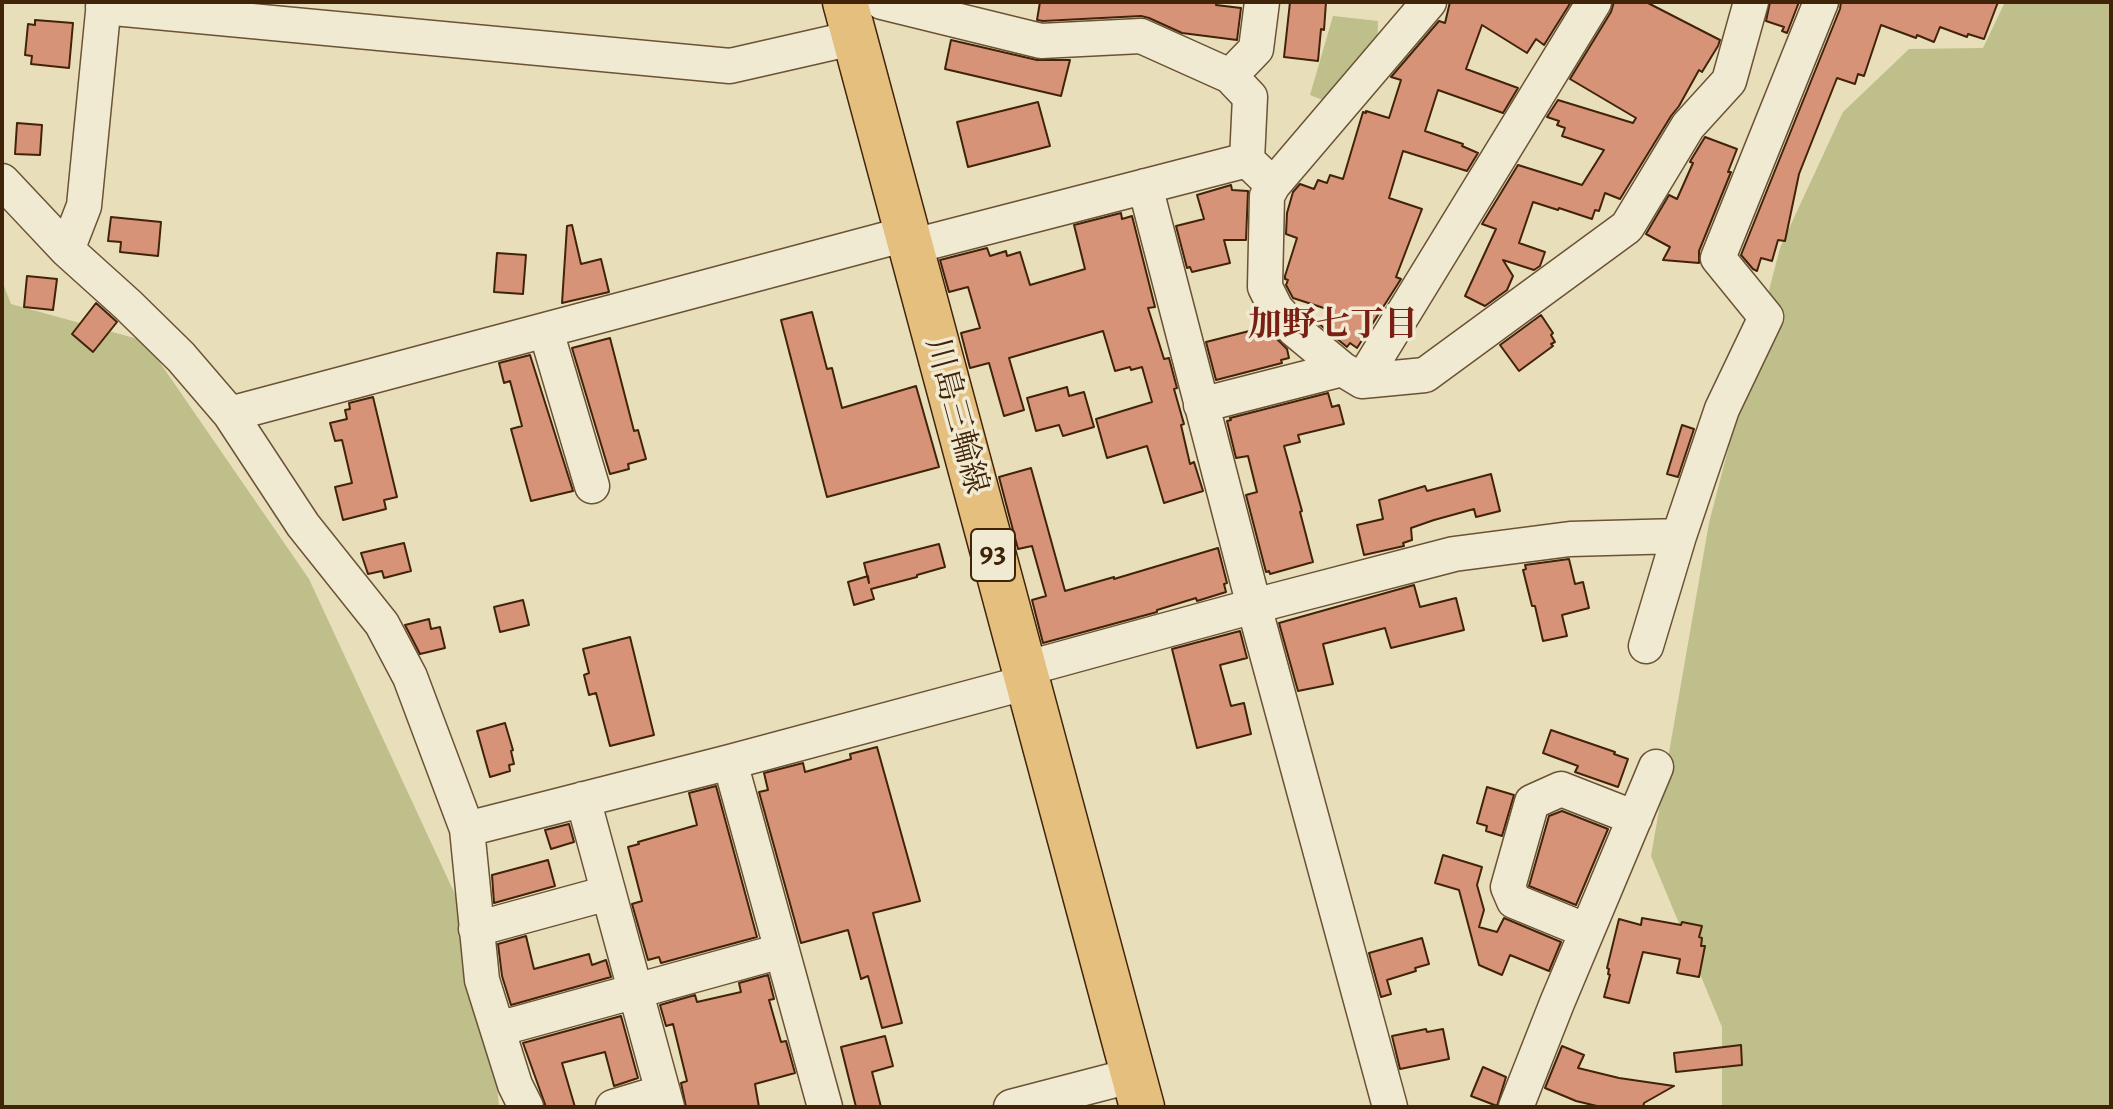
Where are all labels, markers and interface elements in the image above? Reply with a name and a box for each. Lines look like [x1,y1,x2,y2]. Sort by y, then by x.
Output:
district label: 加野七丁目 [1248,307,1418,347]
street label: 川島三輪線 [916,334,994,498]
road number: 93 [971,529,1015,581]

